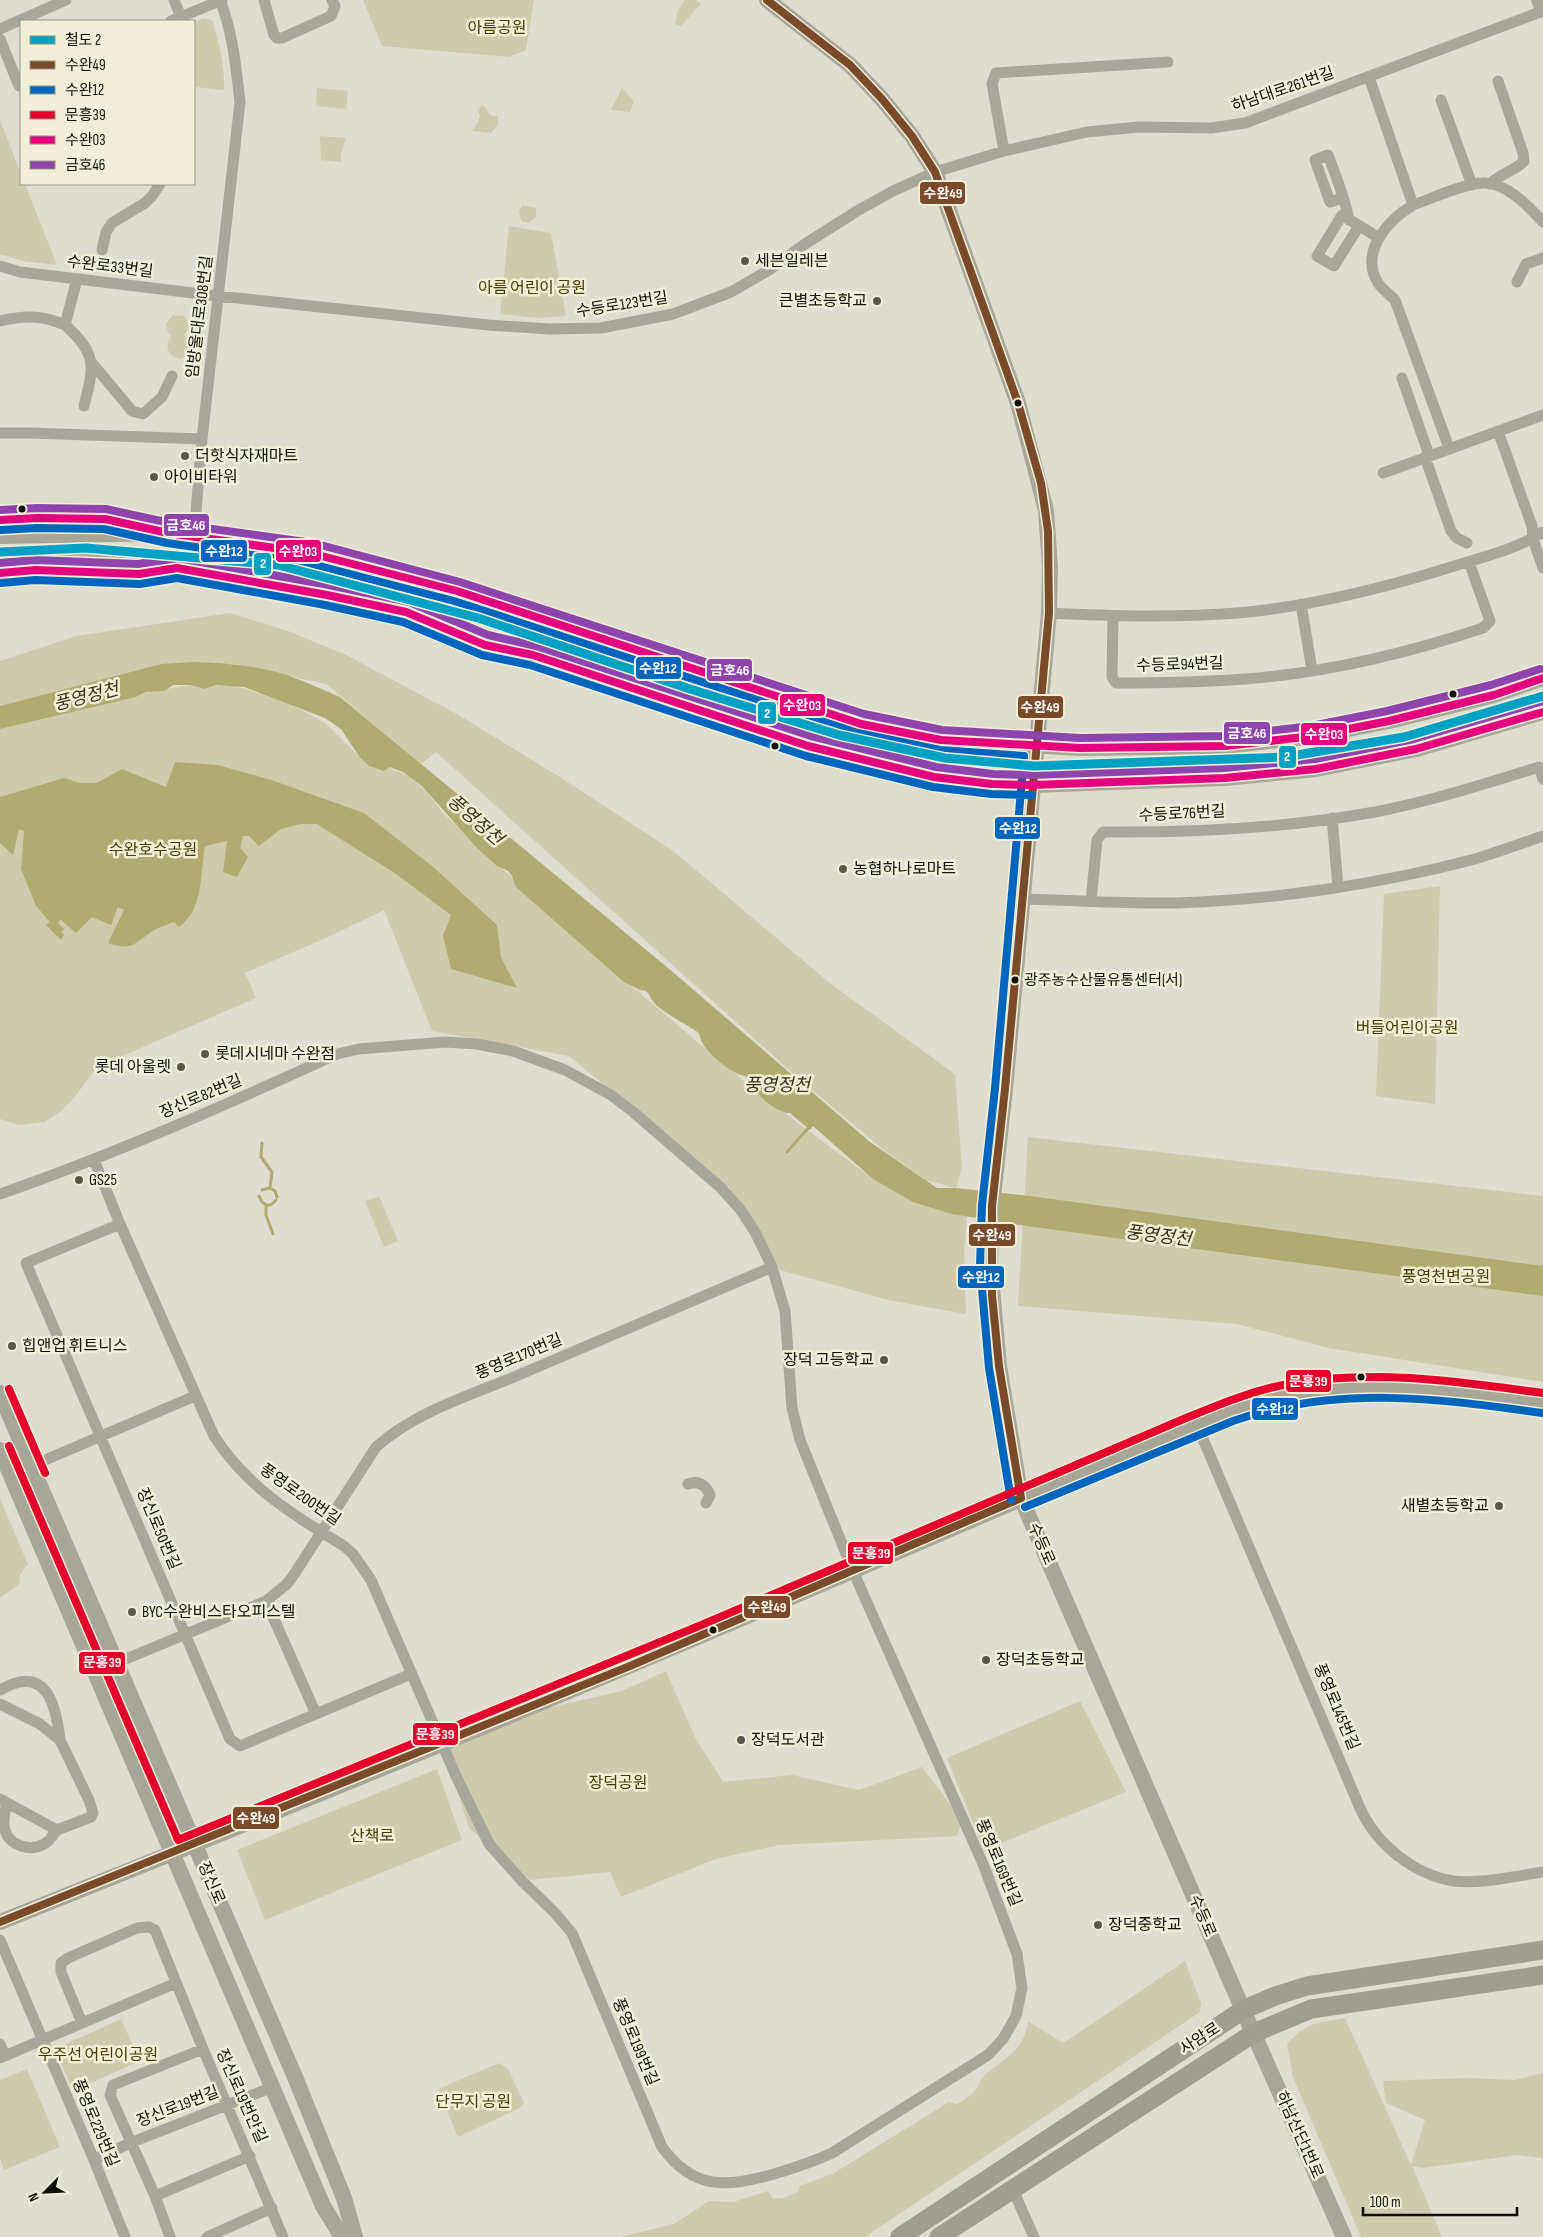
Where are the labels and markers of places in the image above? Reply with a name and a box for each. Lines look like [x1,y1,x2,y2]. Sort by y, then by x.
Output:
place label: 세븐일레븐 [755,252,829,271]
marker: 세븐일레븐 [739,255,751,267]
place label: 큰별초등학교 [779,292,867,311]
marker: 큰별초등학교 [871,295,883,307]
unlabelled marker [1013,398,1023,408]
place label: 더핫식자재마트 [195,447,298,466]
marker: 더핫식자재마트 [179,450,191,462]
place label: 아이비타워 [164,468,238,487]
marker: 아이비타워 [148,471,160,483]
unlabelled marker [17,504,27,514]
unlabelled marker [1448,689,1458,699]
unlabelled marker [770,741,780,751]
place label: 농협하나로마트 [853,860,956,879]
marker: 농협하나로마트 [837,863,849,875]
place label: 광주농수산물유통센터(서) [1024,971,1182,990]
marker: 광주농수산물유통센터(서) [1010,975,1020,985]
place label: 롯데시네마 수완점 [215,1045,335,1064]
marker: 롯데시네마 수완점 [199,1048,211,1060]
place label: 롯데 아울렛 [95,1058,171,1077]
marker: 롯데 아울렛 [175,1061,187,1073]
place label: GS25 [89,1171,117,1190]
marker: GS25 [73,1174,85,1186]
place label: 힙앤업 휘트니스 [22,1337,128,1356]
marker: 힙앤업 휘트니스 [6,1340,18,1352]
place label: 장덕 고등학교 [783,1351,874,1370]
marker: 장덕 고등학교 [878,1354,890,1366]
unlabelled marker [1356,1372,1366,1382]
place label: 새별초등학교 [1401,1497,1489,1516]
marker: 새별초등학교 [1493,1500,1505,1512]
place label: BYC수완비스타오피스텔 [142,1603,296,1622]
marker: BYC수완비스타오피스텔 [126,1606,138,1618]
unlabelled marker [708,1625,718,1635]
place label: 장덕초등학교 [996,1651,1084,1670]
marker: 장덕초등학교 [980,1654,992,1666]
place label: 장덕도서관 [751,1731,825,1750]
marker: 장덕도서관 [735,1734,747,1746]
place label: 장덕중학교 [1108,1916,1182,1935]
marker: 장덕중학교 [1092,1919,1104,1931]

